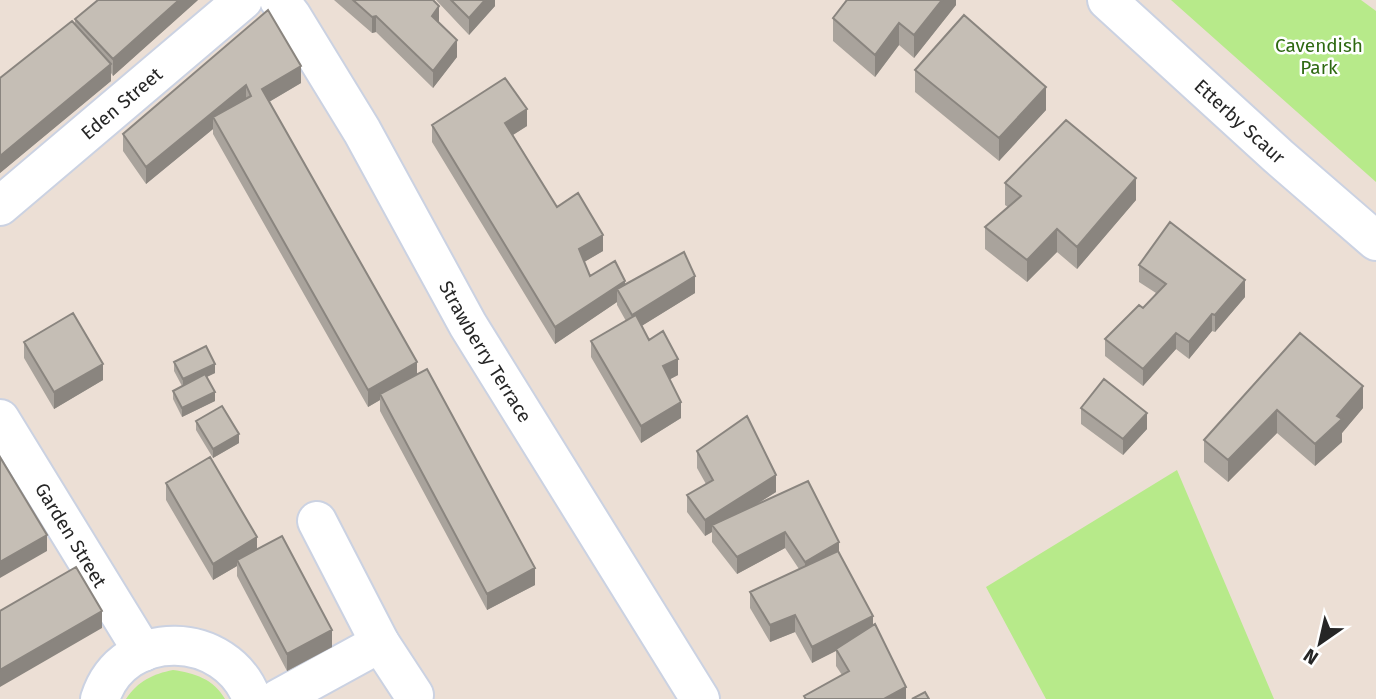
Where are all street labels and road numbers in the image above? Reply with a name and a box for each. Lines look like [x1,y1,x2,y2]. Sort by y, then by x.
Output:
street label: Eden Street [76,62,167,144]
street label: Etterby Scaur [1190,74,1290,169]
street label: Strawberry Terrace [434,277,537,426]
street label: Garden Street [30,478,112,592]

